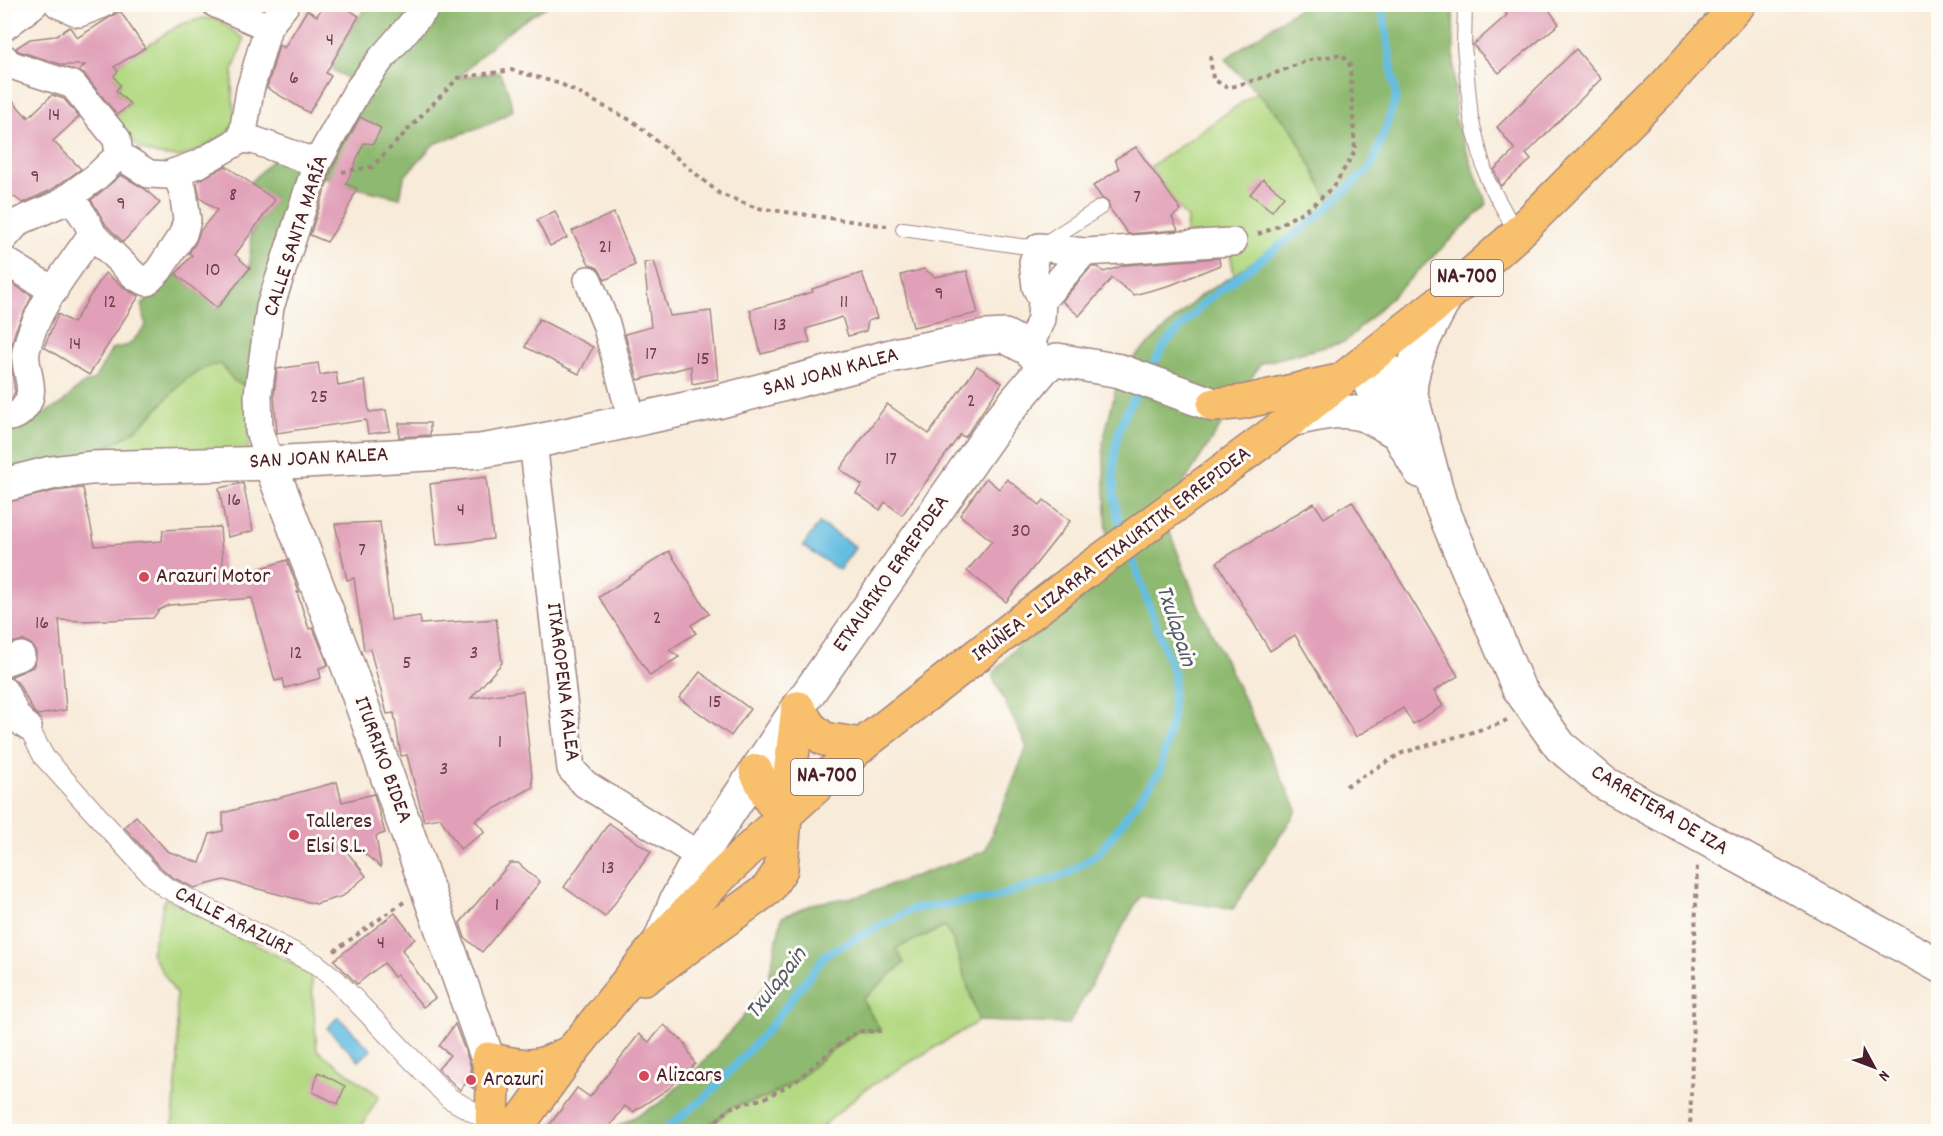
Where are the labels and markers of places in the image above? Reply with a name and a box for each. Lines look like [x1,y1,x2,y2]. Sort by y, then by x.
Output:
place label: Arazuri Motor [156,562,271,593]
marker: Arazuri Motor [137,570,151,584]
place label: Talleres Elsi S.L. [306,807,372,863]
marker: Talleres Elsi S.L. [287,828,301,842]
place label: Alizcars [656,1061,722,1092]
place label: Arazuri [483,1065,544,1096]
marker: Alizcars [637,1069,651,1083]
marker: Arazuri [464,1073,478,1087]

